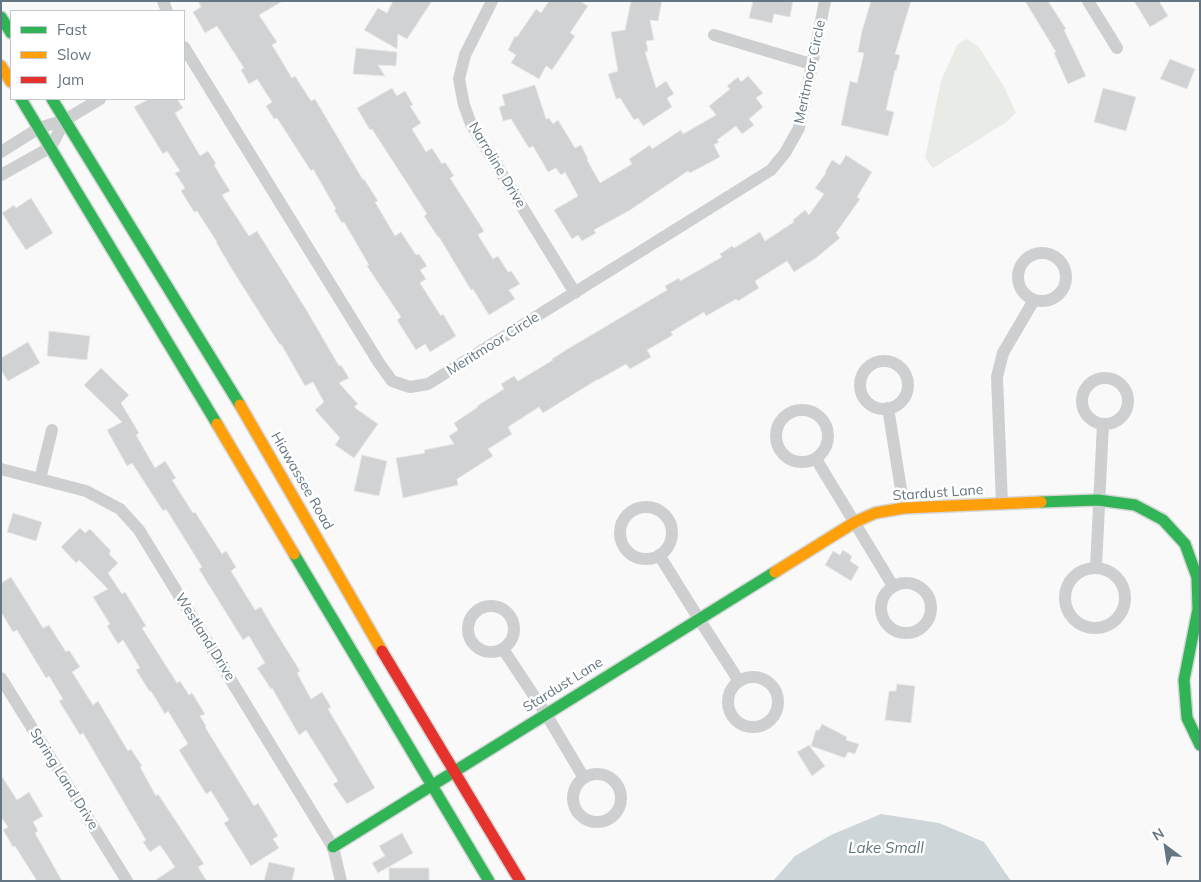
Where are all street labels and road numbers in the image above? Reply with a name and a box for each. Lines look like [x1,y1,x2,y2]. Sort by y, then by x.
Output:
street label: Meritmoor Circle [791,19,829,125]
street label: Narroline Drive [465,119,529,211]
street label: Meritmoor Circle [444,309,542,379]
street label: Hiawassee Road [267,429,337,533]
street label: Stardust Lane [892,481,984,505]
street label: Westland Drive [171,590,239,684]
street label: Stardust Lane [520,654,606,716]
street label: Spring Land Drive [26,725,102,833]

